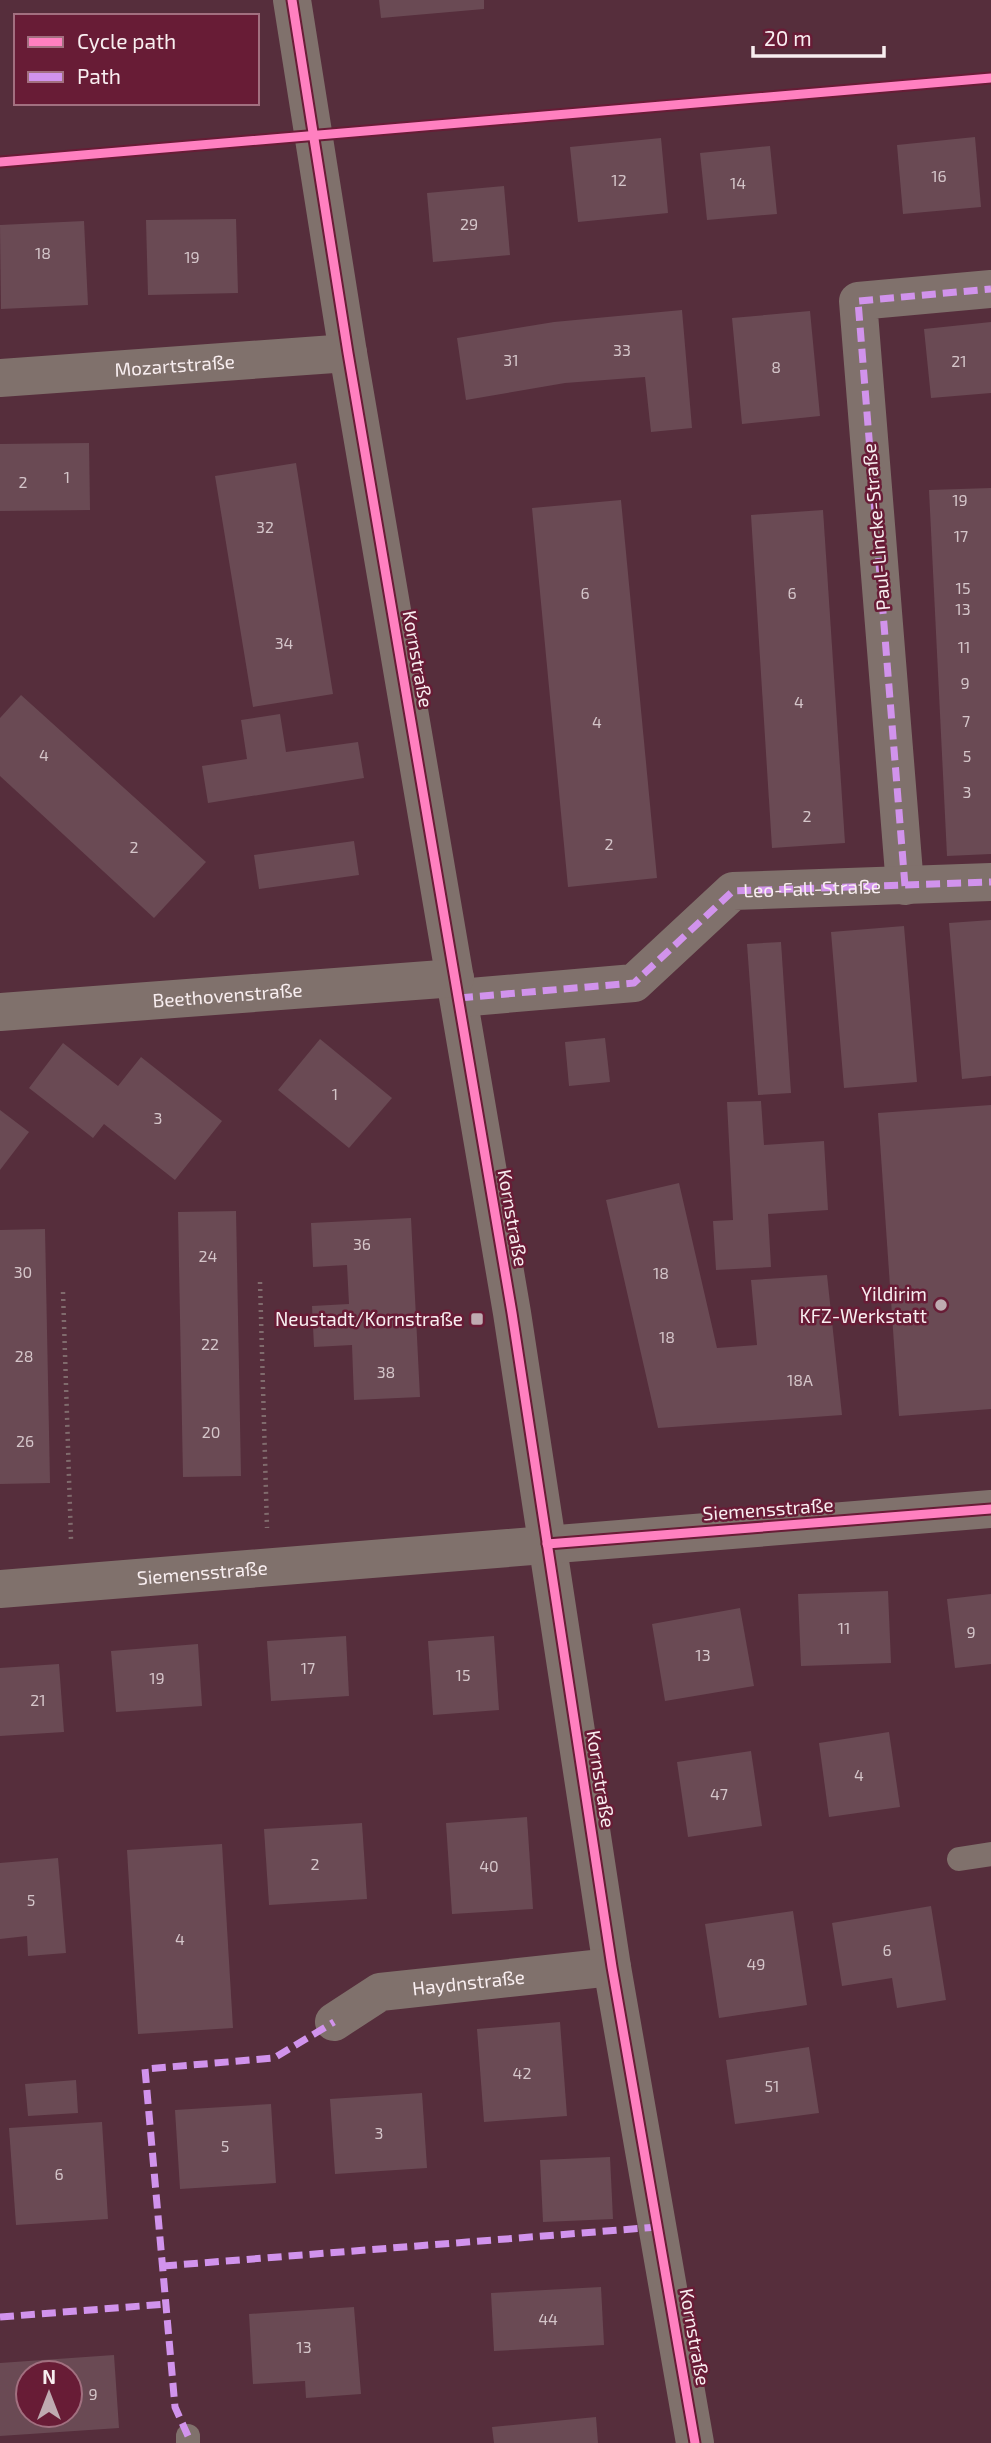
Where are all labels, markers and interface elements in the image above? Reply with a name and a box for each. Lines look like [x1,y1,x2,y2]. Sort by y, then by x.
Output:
legend [14,14,259,105]
scale bar [753,14,884,58]
text: 20 m [764,25,812,50]
text: Cycle path [77,28,176,53]
text: Path [77,63,121,88]
house number: 16 [931,166,947,185]
house number: 12 [611,170,627,189]
house number: 14 [730,173,746,192]
house number: 29 [460,214,478,233]
house number: 18 [35,243,51,262]
house number: 19 [184,247,200,266]
house number: 33 [613,340,631,359]
street label: Mozartstraße [114,349,235,381]
house number: 31 [503,350,519,369]
house number: 21 [951,351,967,370]
house number: 8 [771,357,781,376]
street label: Paul-Lincke-Straße [857,442,894,612]
house number: 1 [64,467,70,486]
house number: 2 [19,472,28,491]
house number: 19 [952,490,968,509]
house number: 32 [256,517,274,536]
house number: 17 [954,526,968,545]
house number: 15 [956,578,970,597]
house number: 6 [580,583,590,602]
house number: 6 [787,583,797,602]
house number: 13 [955,599,971,618]
street label: Kornstraße [399,608,438,709]
house number: 34 [275,633,294,652]
house number: 11 [958,637,970,656]
house number: 9 [960,673,970,692]
house number: 4 [794,692,804,711]
house number: 7 [962,711,970,730]
house number: 4 [592,712,602,731]
house number: 4 [39,745,49,764]
house number: 5 [963,746,971,765]
house number: 3 [963,782,971,801]
house number: 2 [803,806,812,825]
house number: 2 [605,834,614,853]
house number: 2 [130,837,139,856]
street label: Leo-Fall-Straße [743,874,881,902]
street label: Beethovenstraße [151,977,303,1012]
house number: 1 [332,1084,338,1103]
house number: 3 [154,1108,162,1127]
street label: Kornstraße [494,1167,533,1268]
house number: 36 [353,1234,371,1253]
house number: 24 [199,1246,218,1265]
house number: 30 [14,1262,32,1281]
house number: 18 [653,1263,669,1282]
place label: Yildirim KFZ-Werkstatt [800,1282,927,1327]
marker: Yildirim KFZ-Werkstatt [933,1297,949,1313]
place label: Neustadt/Kornstraße [275,1307,463,1330]
marker: Neustadt/Kornstraße [469,1311,485,1327]
house number: 18 [659,1327,675,1346]
house number: 22 [201,1334,219,1353]
house number: 28 [15,1346,33,1365]
house number: 38 [377,1362,395,1381]
house number: 18A [787,1370,813,1389]
house number: 20 [202,1422,220,1441]
house number: 26 [16,1431,34,1450]
street label: Siemensstraße [702,1492,834,1525]
street label: Siemensstraße [136,1555,269,1589]
house number: 11 [838,1618,850,1637]
house number: 9 [966,1622,976,1641]
house number: 13 [695,1645,711,1664]
house number: 17 [301,1658,315,1677]
house number: 15 [456,1665,470,1684]
house number: 19 [149,1668,165,1687]
house number: 21 [30,1690,46,1709]
street label: Kornstraße [582,1729,621,1829]
house number: 4 [854,1765,864,1784]
house number: 47 [710,1784,728,1803]
house number: 2 [311,1854,320,1873]
house number: 40 [479,1856,499,1875]
house number: 5 [27,1890,35,1909]
house number: 4 [175,1929,185,1948]
house number: 6 [882,1940,892,1959]
house number: 49 [747,1954,766,1973]
street label: Haydnstraße [411,1964,526,1999]
house number: 42 [513,2063,531,2082]
house number: 51 [765,2076,779,2095]
house number: 3 [375,2123,383,2142]
house number: 5 [221,2136,229,2155]
house number: 6 [54,2164,64,2183]
street label: Kornstraße [676,2286,715,2387]
house number: 44 [538,2309,558,2328]
house number: 13 [296,2337,312,2356]
north arrow [14,2359,84,2429]
text: N [42,2365,56,2388]
house number: 9 [88,2384,98,2403]

